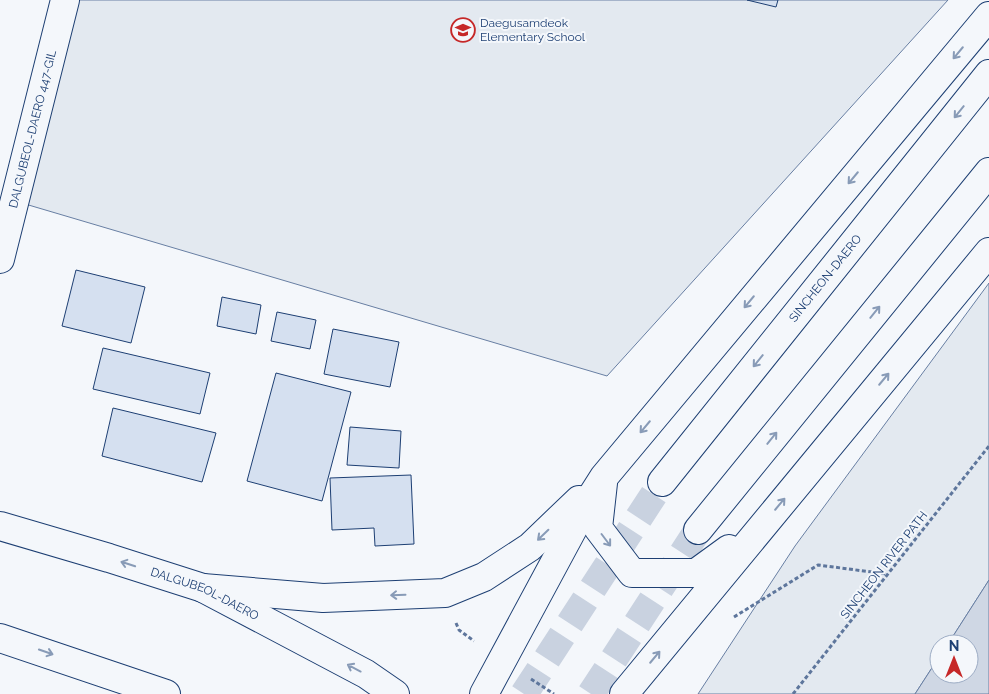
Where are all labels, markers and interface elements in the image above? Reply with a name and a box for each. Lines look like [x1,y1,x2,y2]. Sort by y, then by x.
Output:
place label: Daegusamdeok Elementary School [480,16,586,44]
school or university icon: Daegusamdeok Elementary School [450,17,476,43]
one-way arrow [952,46,963,59]
street label: DALGUBEOL-DAERO 447-GIL [6,48,59,210]
one-way arrow [953,105,964,118]
one-way arrow [848,171,859,184]
street label: SINCHEON-DAERO [786,232,864,325]
one-way arrow [744,296,755,309]
one-way arrow [869,306,880,319]
one-way arrow [753,355,764,368]
one-way arrow [878,372,889,385]
one-way arrow [640,420,651,433]
one-way arrow [767,432,778,445]
one-way arrow [774,498,785,511]
street label: SINCHEON RIVER PATH [838,508,930,622]
one-way arrow [537,529,550,541]
one-way arrow [601,533,612,546]
one-way arrow [120,558,136,568]
street label: DALGUBEOL-DAERO [149,565,261,623]
one-way arrow [390,591,406,600]
north arrow [929,634,979,684]
text: N [949,638,959,654]
one-way arrow [38,648,54,658]
one-way arrow [650,651,661,664]
one-way arrow [347,663,362,672]

